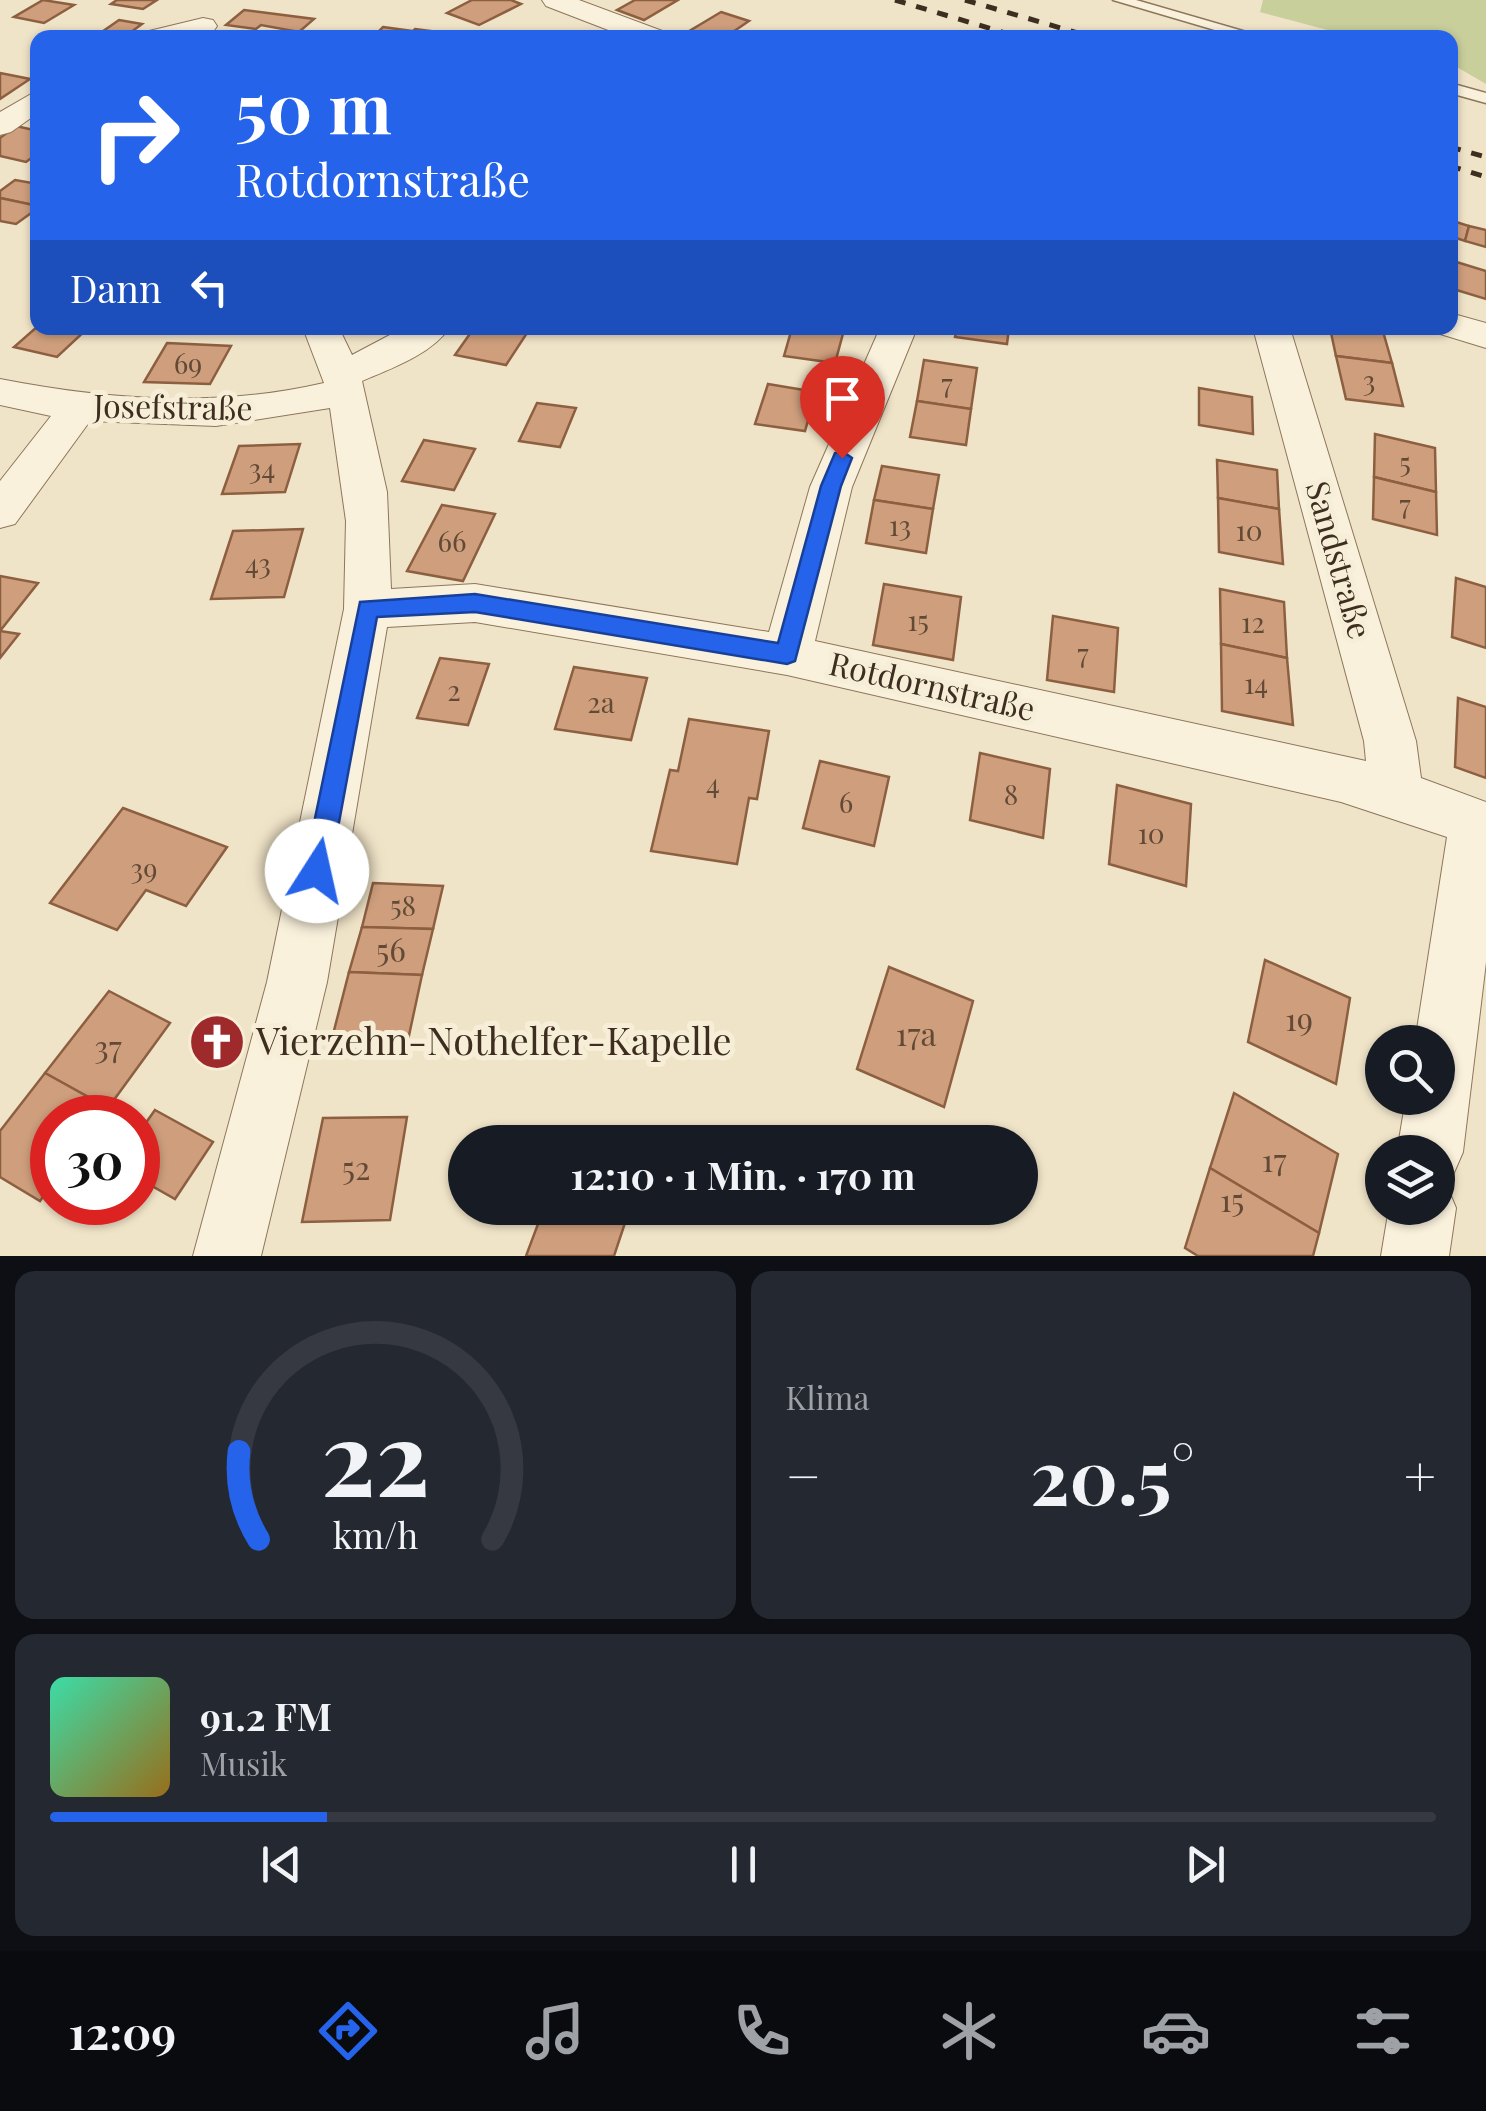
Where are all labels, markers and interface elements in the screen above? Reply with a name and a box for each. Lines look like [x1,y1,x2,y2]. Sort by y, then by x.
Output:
text: 50 m [235,58,392,152]
icon: right [70,70,200,200]
text: Rotdornstraße [235,148,530,208]
icon: left [182,260,237,315]
text: Dann [70,262,162,313]
house number: 69 [174,344,202,381]
pin [800,356,885,459]
house number: 3 [1363,361,1375,398]
house number: 7 [941,364,953,401]
icon: arrive [815,371,870,426]
street label: Josefstraße [92,383,253,428]
house number: 5 [1399,443,1411,480]
house number: 34 [249,449,275,486]
street label: Sandstraße [1297,476,1383,643]
house number: 7 [1399,485,1411,522]
house number: 13 [889,506,911,543]
house number: 10 [1235,511,1263,548]
house number: 66 [438,522,466,559]
house number: 43 [245,544,271,581]
house number: 15 [907,601,929,638]
house number: 12 [1241,603,1265,640]
house number: 7 [1077,634,1089,671]
street label: Rotdornstraße [826,640,1040,729]
house number: 14 [1244,664,1268,701]
house number: 2 [447,671,461,708]
house number: 2a [587,683,615,720]
house number: 4 [706,764,720,801]
house number: 8 [1004,775,1018,812]
house number: 6 [839,783,853,820]
house number: 10 [1137,814,1165,851]
position arrow [265,819,369,923]
house number: 39 [131,849,157,886]
house number: 58 [390,886,416,923]
house number: 56 [376,927,406,970]
house number: 19 [1285,996,1313,1039]
house number: 17a [896,1011,936,1054]
church icon: Vierzehn-Nothelfer-Kapelle [187,1012,247,1072]
place label: Vierzehn-Nothelfer-Kapelle [255,1014,732,1065]
house number: 37 [94,1024,122,1067]
map controls [1365,1025,1455,1225]
button: search [1365,1025,1455,1115]
speed limit sign: 30 [30,1095,160,1225]
button: layers [1365,1135,1455,1225]
house number: 17 [1262,1137,1286,1180]
house number: 52 [342,1145,370,1188]
text: 12:10 · 1 Min. · 170 m [571,1149,915,1200]
house number: 15 [1220,1177,1244,1220]
text: Klima [786,1375,869,1418]
text: 22 [321,1384,430,1523]
text: 20.5° [1030,1424,1195,1524]
text: − [786,1437,821,1511]
text: + [1404,1437,1436,1511]
text: km/h [332,1510,418,1558]
text: 91.2 FM [200,1690,332,1741]
text: Musik [200,1741,287,1784]
icon: previous [254,1837,309,1892]
icon: pause [716,1837,771,1892]
icon: next [1178,1837,1233,1892]
icon: directions [313,1996,383,2066]
icon: music [520,1996,590,2066]
icon: phone [727,1996,797,2066]
icon: climate [934,1996,1004,2066]
icon: car [1141,1996,1211,2066]
icon: filters [1348,1996,1418,2066]
text: 12:09 [68,2001,176,2061]

